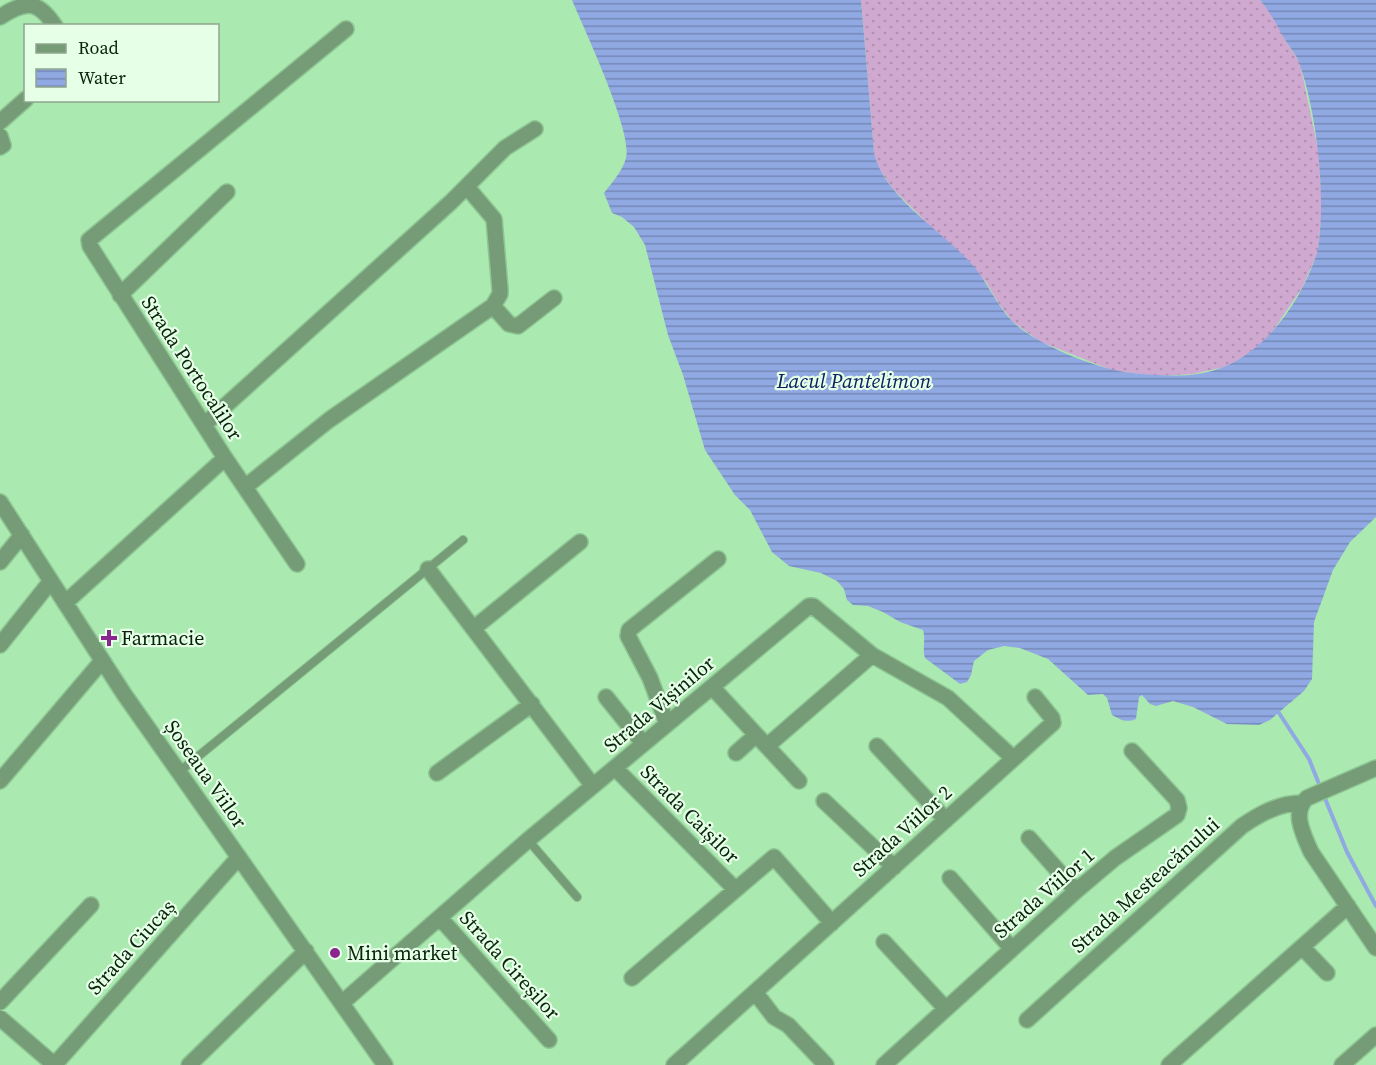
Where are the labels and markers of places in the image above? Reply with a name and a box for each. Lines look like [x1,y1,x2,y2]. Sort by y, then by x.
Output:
place label: Farmacie [121,624,204,652]
marker: Farmacie [102,631,116,645]
place label: Mini market [347,939,458,967]
marker: Mini market [328,946,342,960]

